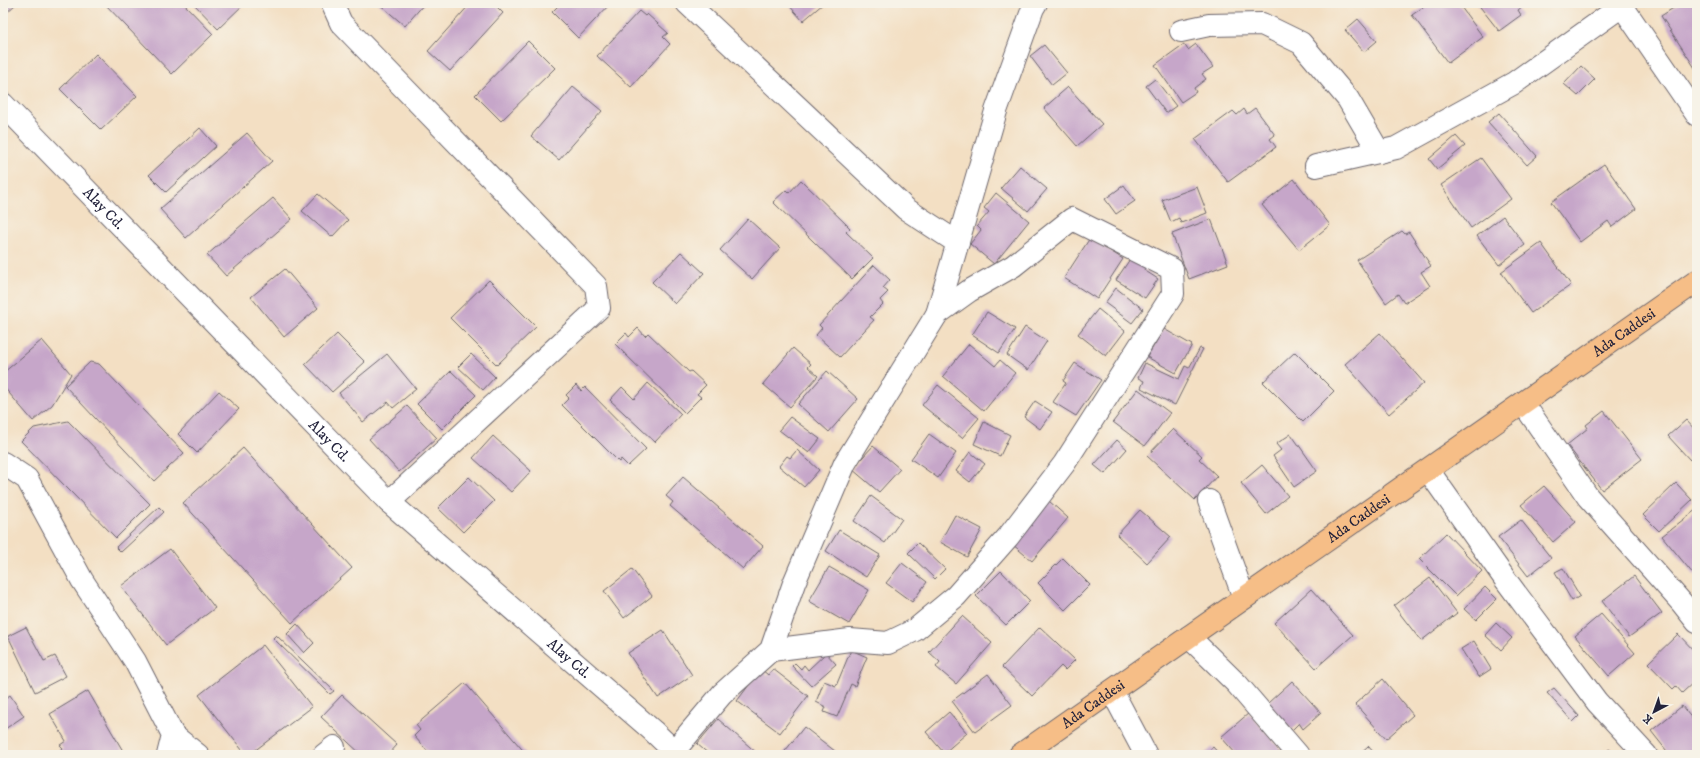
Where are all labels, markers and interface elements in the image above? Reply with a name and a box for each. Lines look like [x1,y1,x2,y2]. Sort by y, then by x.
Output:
street label: Alay Cd. [79,183,129,233]
street label: Ada Caddesi [1588,303,1659,361]
street label: Alay Cd. [305,415,354,466]
street label: Ada Caddesi [1323,489,1394,547]
street label: Alay Cd. [543,634,595,683]
street label: Ada Caddesi [1058,675,1128,733]
north arrow [1634,692,1674,732]
text: K [1640,711,1656,727]

